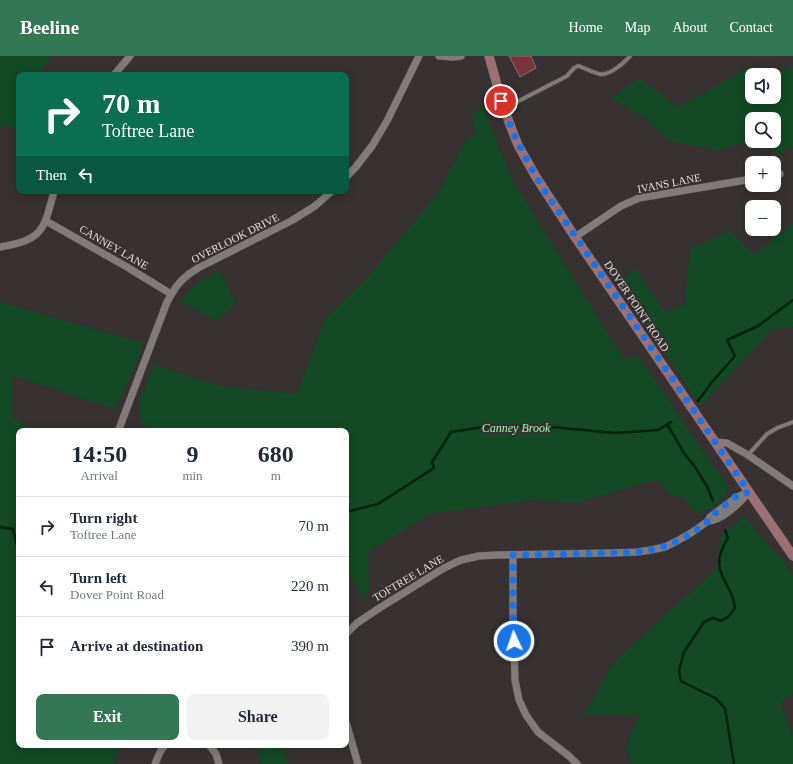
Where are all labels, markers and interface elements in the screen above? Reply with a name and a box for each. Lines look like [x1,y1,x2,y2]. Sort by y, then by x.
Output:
text: Beeline [20,17,79,38]
text: Home [569,20,603,35]
text: Map [625,20,650,35]
text: About [672,20,707,35]
text: Contact [729,20,773,35]
map controls [745,68,781,236]
button: sound [745,68,781,104]
pin [484,84,518,118]
icon: right [36,88,88,140]
text: 70 m [102,88,160,119]
icon: arrive [490,90,512,112]
button: search [745,112,781,148]
text: Toftree Lane [102,121,194,141]
button: + [745,156,781,192]
icon: left [75,164,97,186]
text: Then [36,167,67,183]
street label: IVANS LANE [636,171,702,195]
button: − [745,200,781,236]
street label: OVERLOOK DRIVE [189,211,281,265]
street label: CANNEY LANE [77,222,151,272]
street label: DOVER POINT ROAD [602,258,672,354]
water label: Canney Brook [482,421,551,435]
text: 14:50 [71,441,127,467]
text: 9 [186,441,198,467]
text: 680 [258,441,294,467]
text: Arrival [80,468,118,483]
text: min [182,468,203,483]
text: m [271,468,281,483]
text: Turn right [70,510,137,526]
icon: right [36,516,58,538]
text: 70 m [299,518,329,534]
text: Toftree Lane [70,527,137,542]
street label: TOFTREE LANE [371,552,446,604]
text: Turn left [70,570,127,586]
icon: left [36,576,58,598]
text: 220 m [291,578,329,594]
text: Dover Point Road [70,587,164,602]
position arrow [493,620,535,662]
icon: arrive [36,636,58,658]
text: Arrive at destination [70,638,203,654]
text: 390 m [291,638,329,654]
button: Exit [36,694,179,740]
button: Share [187,694,329,740]

